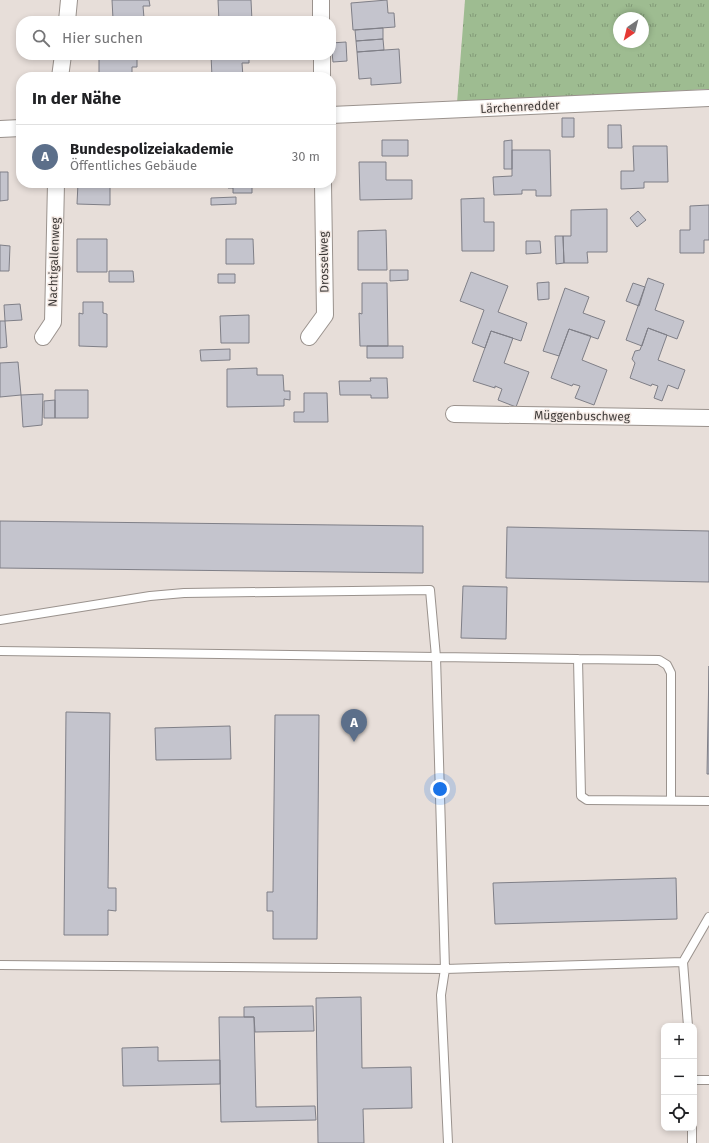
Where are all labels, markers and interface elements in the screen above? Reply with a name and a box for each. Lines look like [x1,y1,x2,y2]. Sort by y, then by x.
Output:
north arrow [613,12,649,48]
search box [16,16,336,60]
icon: search [30,27,52,49]
text: Hier suchen [62,29,143,47]
text: In der Nähe [32,88,121,109]
street label: Lärchenredder [480,98,560,116]
text: Bundespolizeiakademie [70,140,234,158]
text: A [41,149,49,164]
text: 30 m [292,149,320,164]
text: Öffentliches Gebäude [70,158,197,173]
street label: Nachtigallenweg [45,216,63,307]
street label: Drosselweg [316,230,332,293]
street label: Müggenbuschweg [534,408,631,424]
pin: A [341,709,367,742]
your location [430,779,450,799]
map controls [661,1023,697,1131]
button: + [661,1023,697,1059]
button: − [661,1059,697,1095]
button: locate [661,1095,697,1131]

